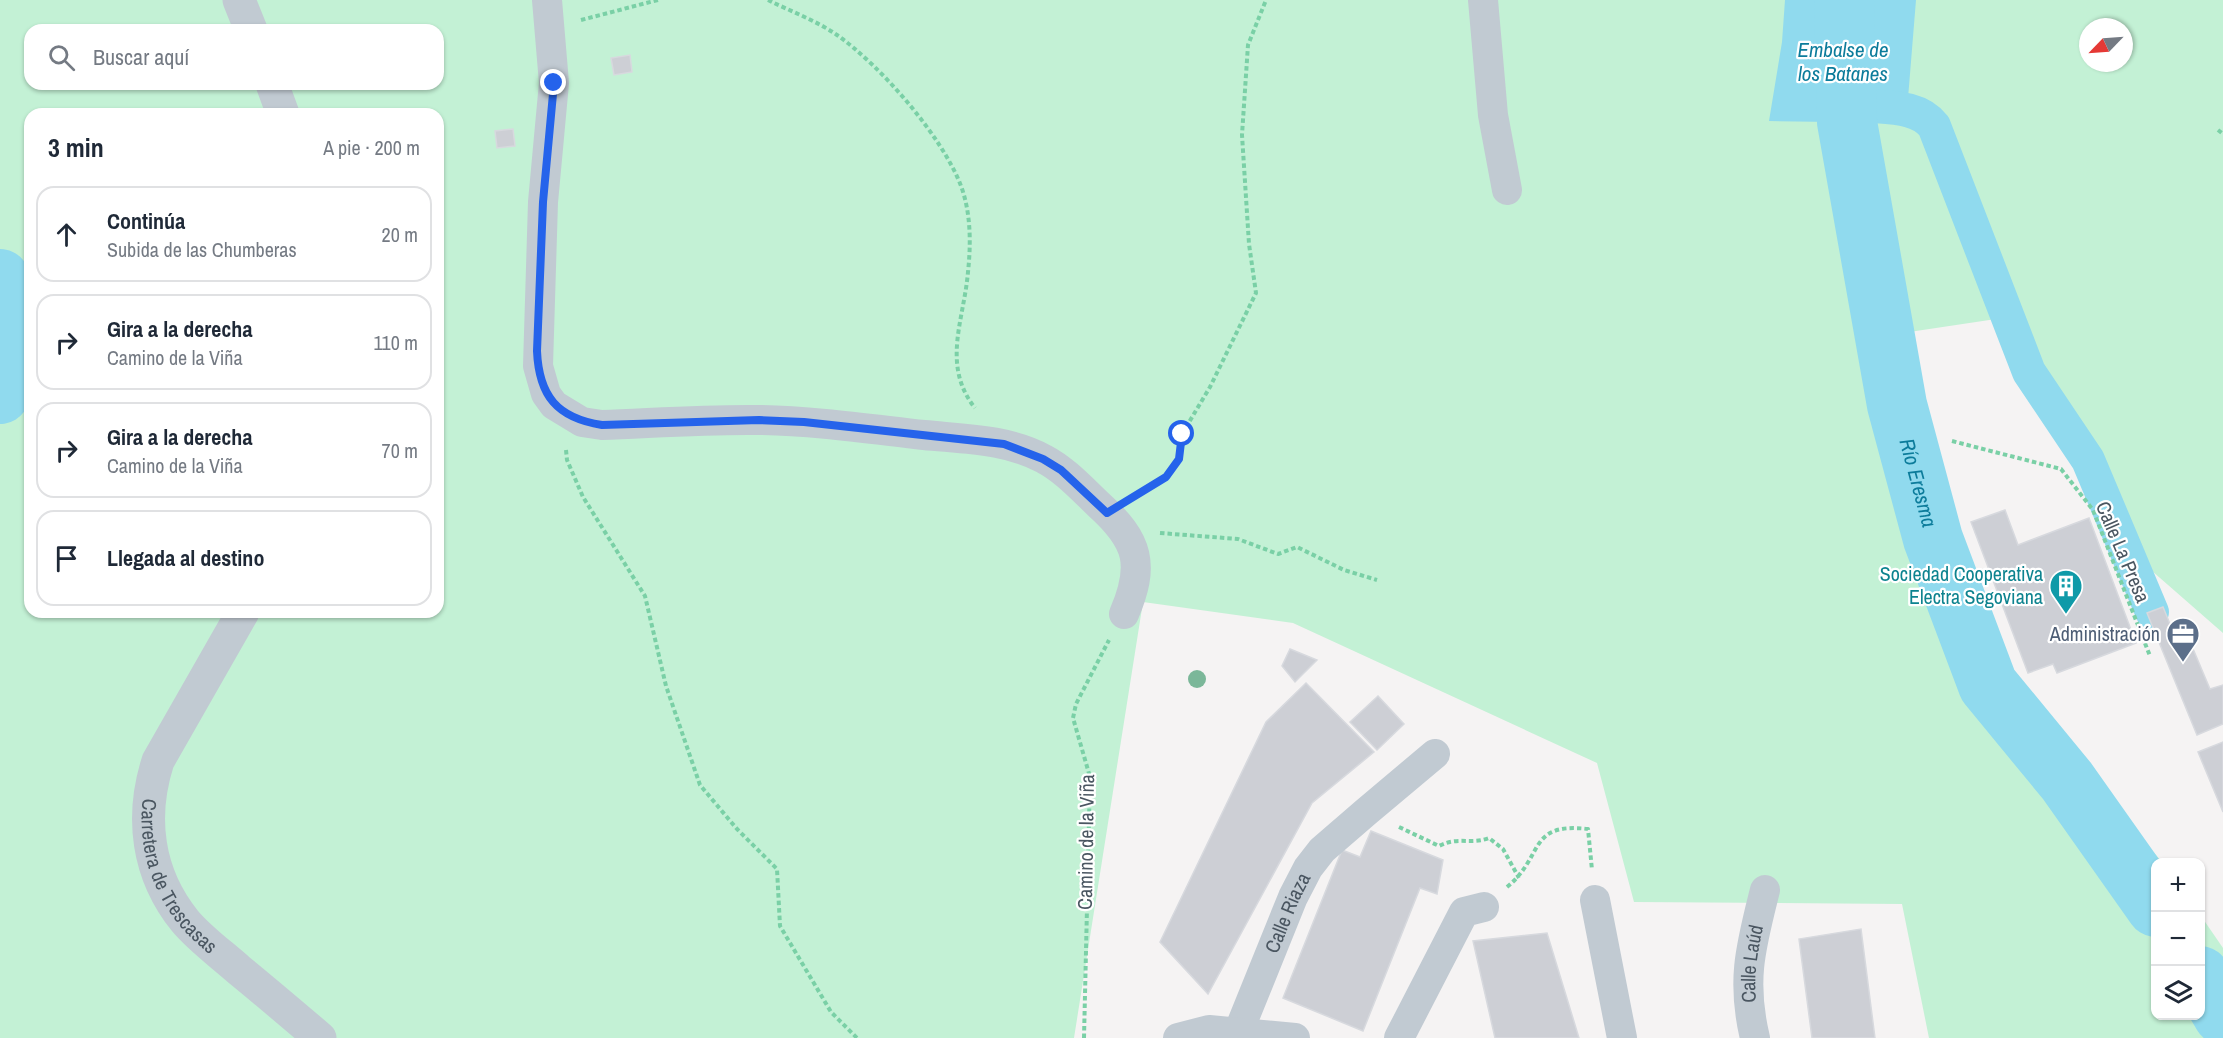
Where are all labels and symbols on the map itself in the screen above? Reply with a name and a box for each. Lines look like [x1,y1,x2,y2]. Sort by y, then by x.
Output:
north arrow [2079,18,2133,72]
water label: Embalse de los Batanes [1798,35,1888,88]
route end [540,69,566,95]
route start [1168,420,1194,446]
water label: Río Eresma [1893,435,1944,530]
street label: Calle La Presa [2090,497,2157,607]
place label: Sociedad Cooperativa Electra Segoviana [1880,560,2043,610]
building icon: Sociedad Cooperativa Electra Segoviana [2048,568,2084,615]
office icon: Administración [2165,616,2201,663]
place label: Administración [2049,620,2160,647]
street label: Camino de la Viña [1071,774,1100,910]
street label: Carretera de Trescasas [135,798,223,959]
street label: Calle Riaza [1258,868,1316,957]
street label: Calle Laúd [1734,922,1769,1004]

